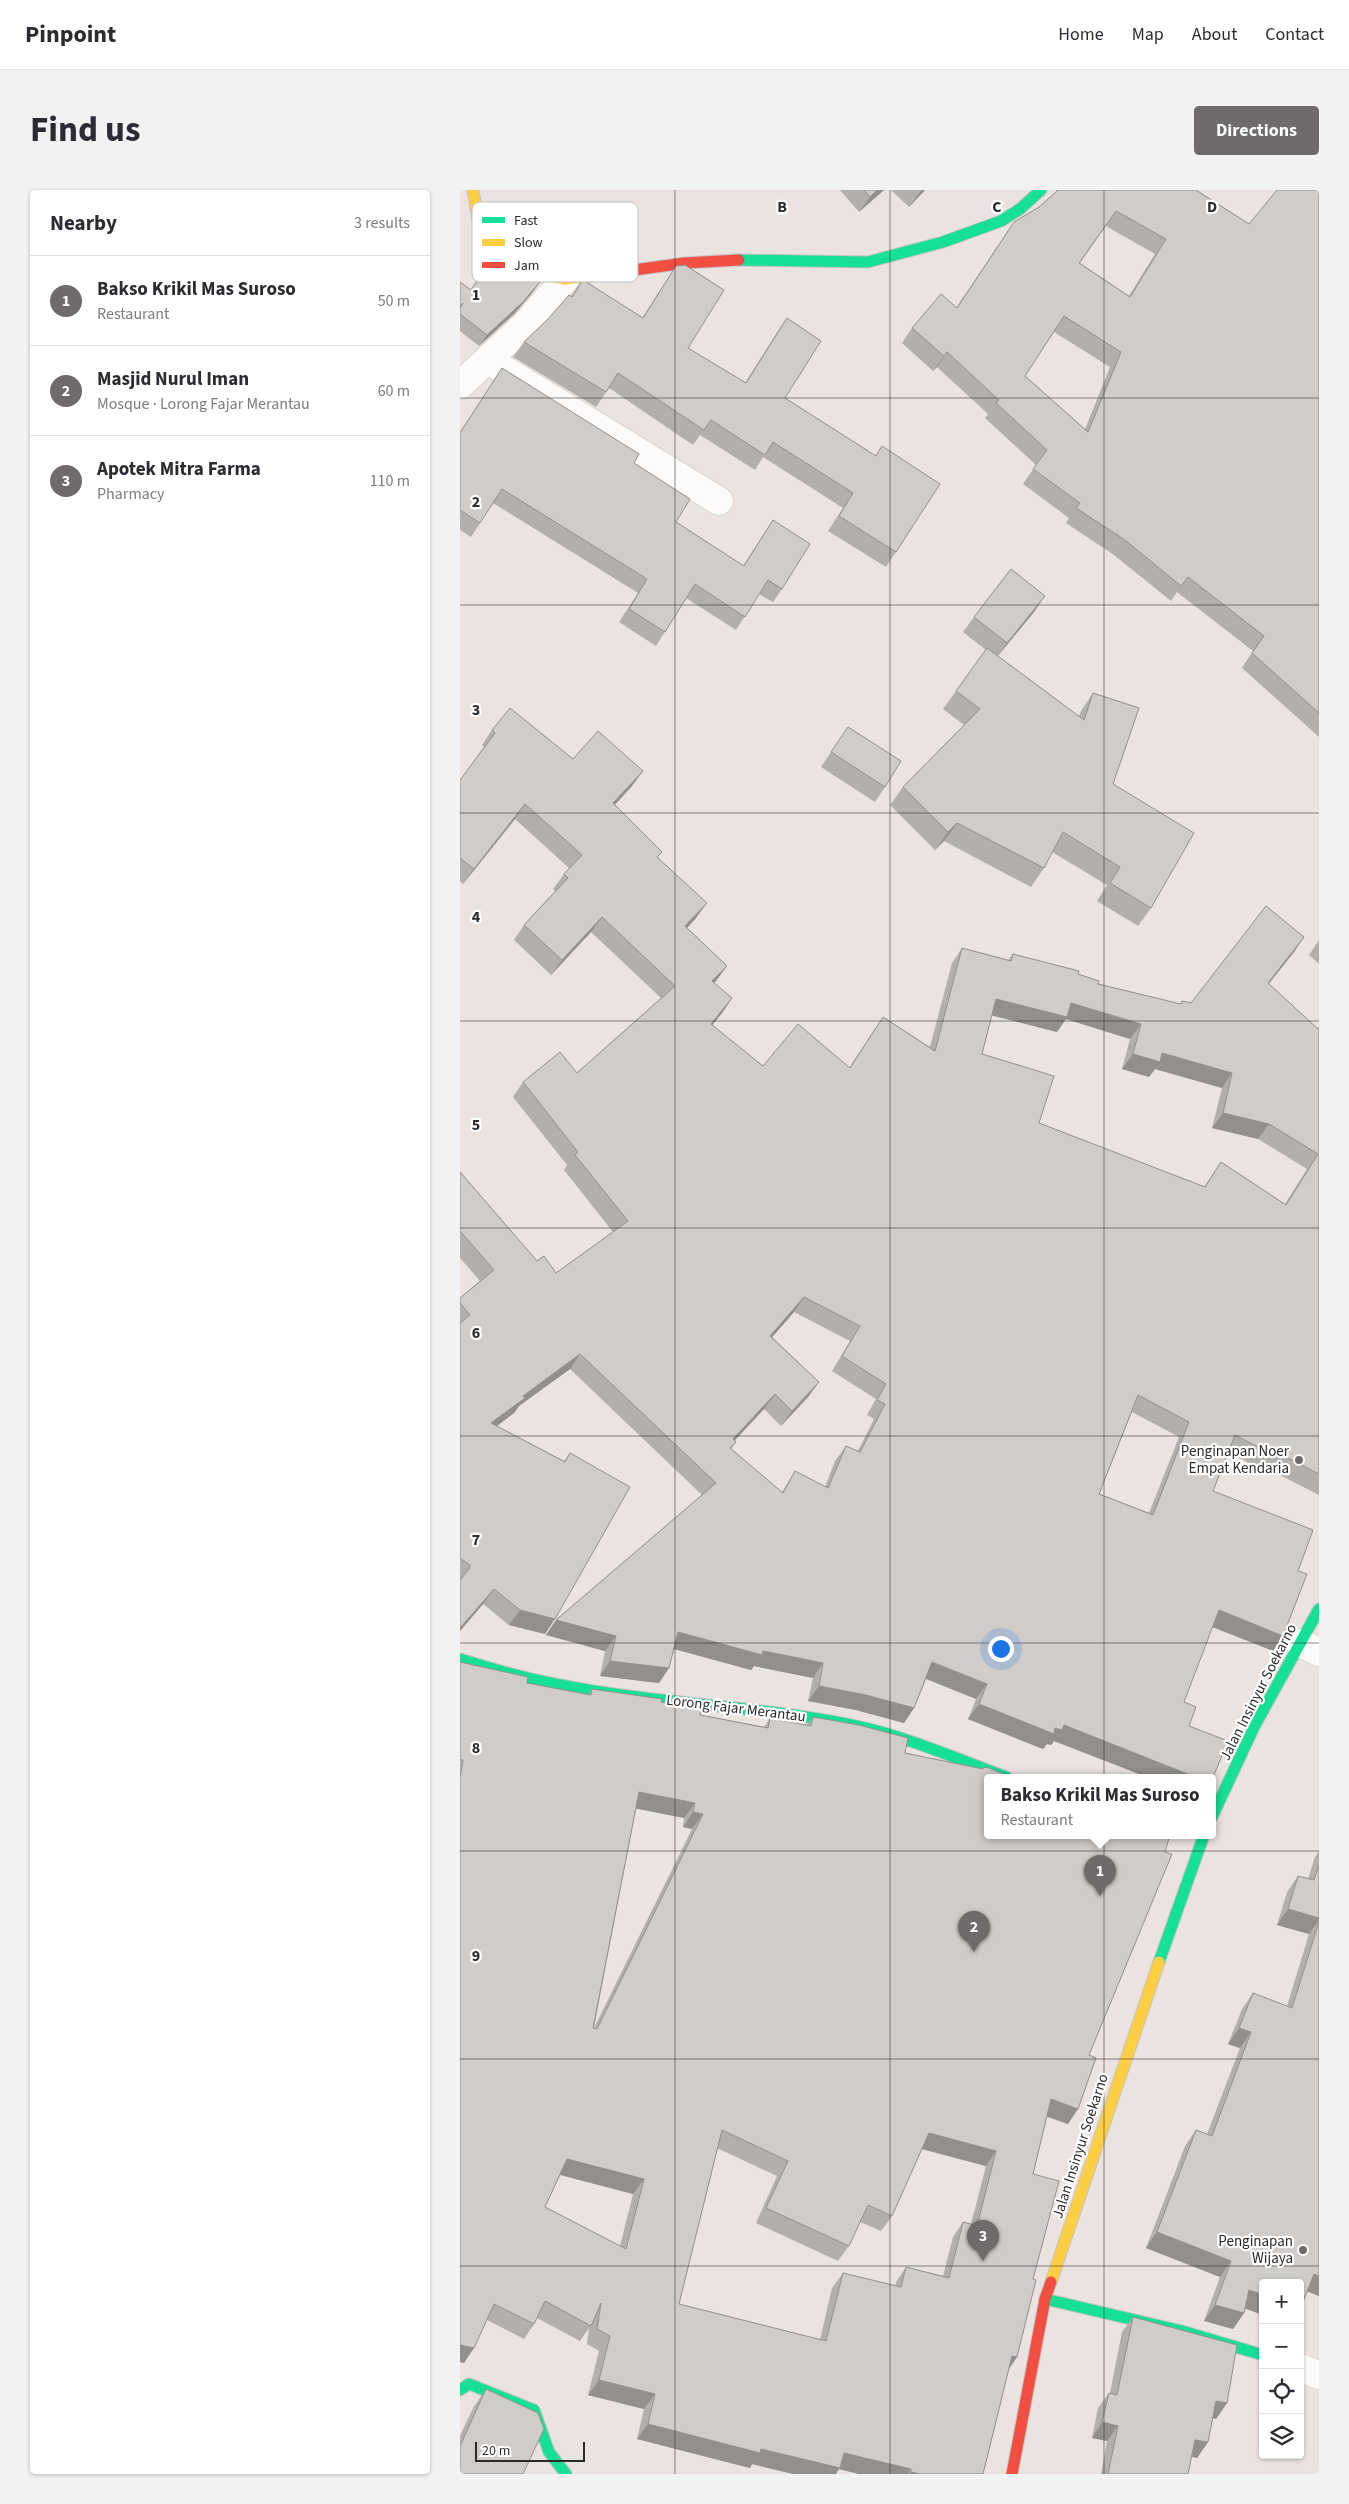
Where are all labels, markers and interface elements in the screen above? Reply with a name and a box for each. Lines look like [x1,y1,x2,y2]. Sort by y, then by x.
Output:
text: Pinpoint [25,17,116,52]
text: Home [1058,22,1104,47]
text: Map [1132,22,1164,47]
text: About [1192,22,1237,47]
text: Contact [1265,22,1324,47]
text: Find us [30,105,140,155]
button: Directions [1194,106,1319,155]
text: B [777,196,787,218]
text: C [992,196,1002,218]
text: D [1207,196,1217,218]
legend [472,202,638,282]
text: Nearby [50,208,117,238]
text: Fast [514,211,538,231]
text: 3 results [354,212,410,234]
text: Slow [514,233,543,253]
text: Jam [514,256,539,276]
text: Bakso Krikil Mas Suroso [97,276,296,303]
text: 1 [472,284,480,306]
text: 1 [62,290,70,312]
text: 50 m [378,290,410,312]
text: Restaurant [97,303,170,325]
text: Masjid Nurul Iman [97,366,249,393]
text: 2 [62,380,70,402]
text: 60 m [378,380,410,402]
text: Mosque · Lorong Fajar Merantau [97,393,310,415]
text: Apotek Mitra Farma [97,456,261,483]
text: 3 [62,470,70,492]
text: 110 m [370,470,410,492]
text: Pharmacy [97,483,165,505]
text: 2 [472,491,480,513]
text: 3 [472,699,480,721]
text: 4 [472,906,481,928]
text: 5 [472,1114,480,1136]
text: 6 [472,1322,480,1344]
place label: Penginapan Noer Empat Kendaria [1181,1441,1290,1479]
marker: Penginapan Noer Empat Kendaria [1293,1454,1305,1466]
text: 7 [472,1529,480,1551]
street label: Jalan Insinyur Soekarno [1215,1620,1302,1764]
your location [988,1636,1014,1662]
street label: Lorong Fajar Merantau [665,1690,807,1727]
text: 8 [472,1737,480,1759]
popup [984,1774,1216,1839]
text: Bakso Krikil Mas Suroso [1001,1782,1199,1809]
text: Restaurant [1001,1809,1073,1831]
pin: 1 [1084,1855,1116,1896]
pin: 2 [958,1911,990,1952]
text: 9 [472,1945,480,1967]
street label: Jalan Insinyur Soekarno [1047,2071,1114,2221]
pin: 3 [967,2220,999,2261]
place label: Penginapan Wijaya [1218,2231,1293,2269]
marker: Penginapan Wijaya [1297,2244,1309,2256]
map controls [1259,2279,1304,2459]
button: + [1259,2279,1304,2324]
button: − [1259,2324,1304,2369]
button: locate [1259,2369,1304,2414]
button: layers [1259,2414,1304,2459]
scale bar [475,2439,585,2462]
text: 20 m [482,2441,510,2461]

